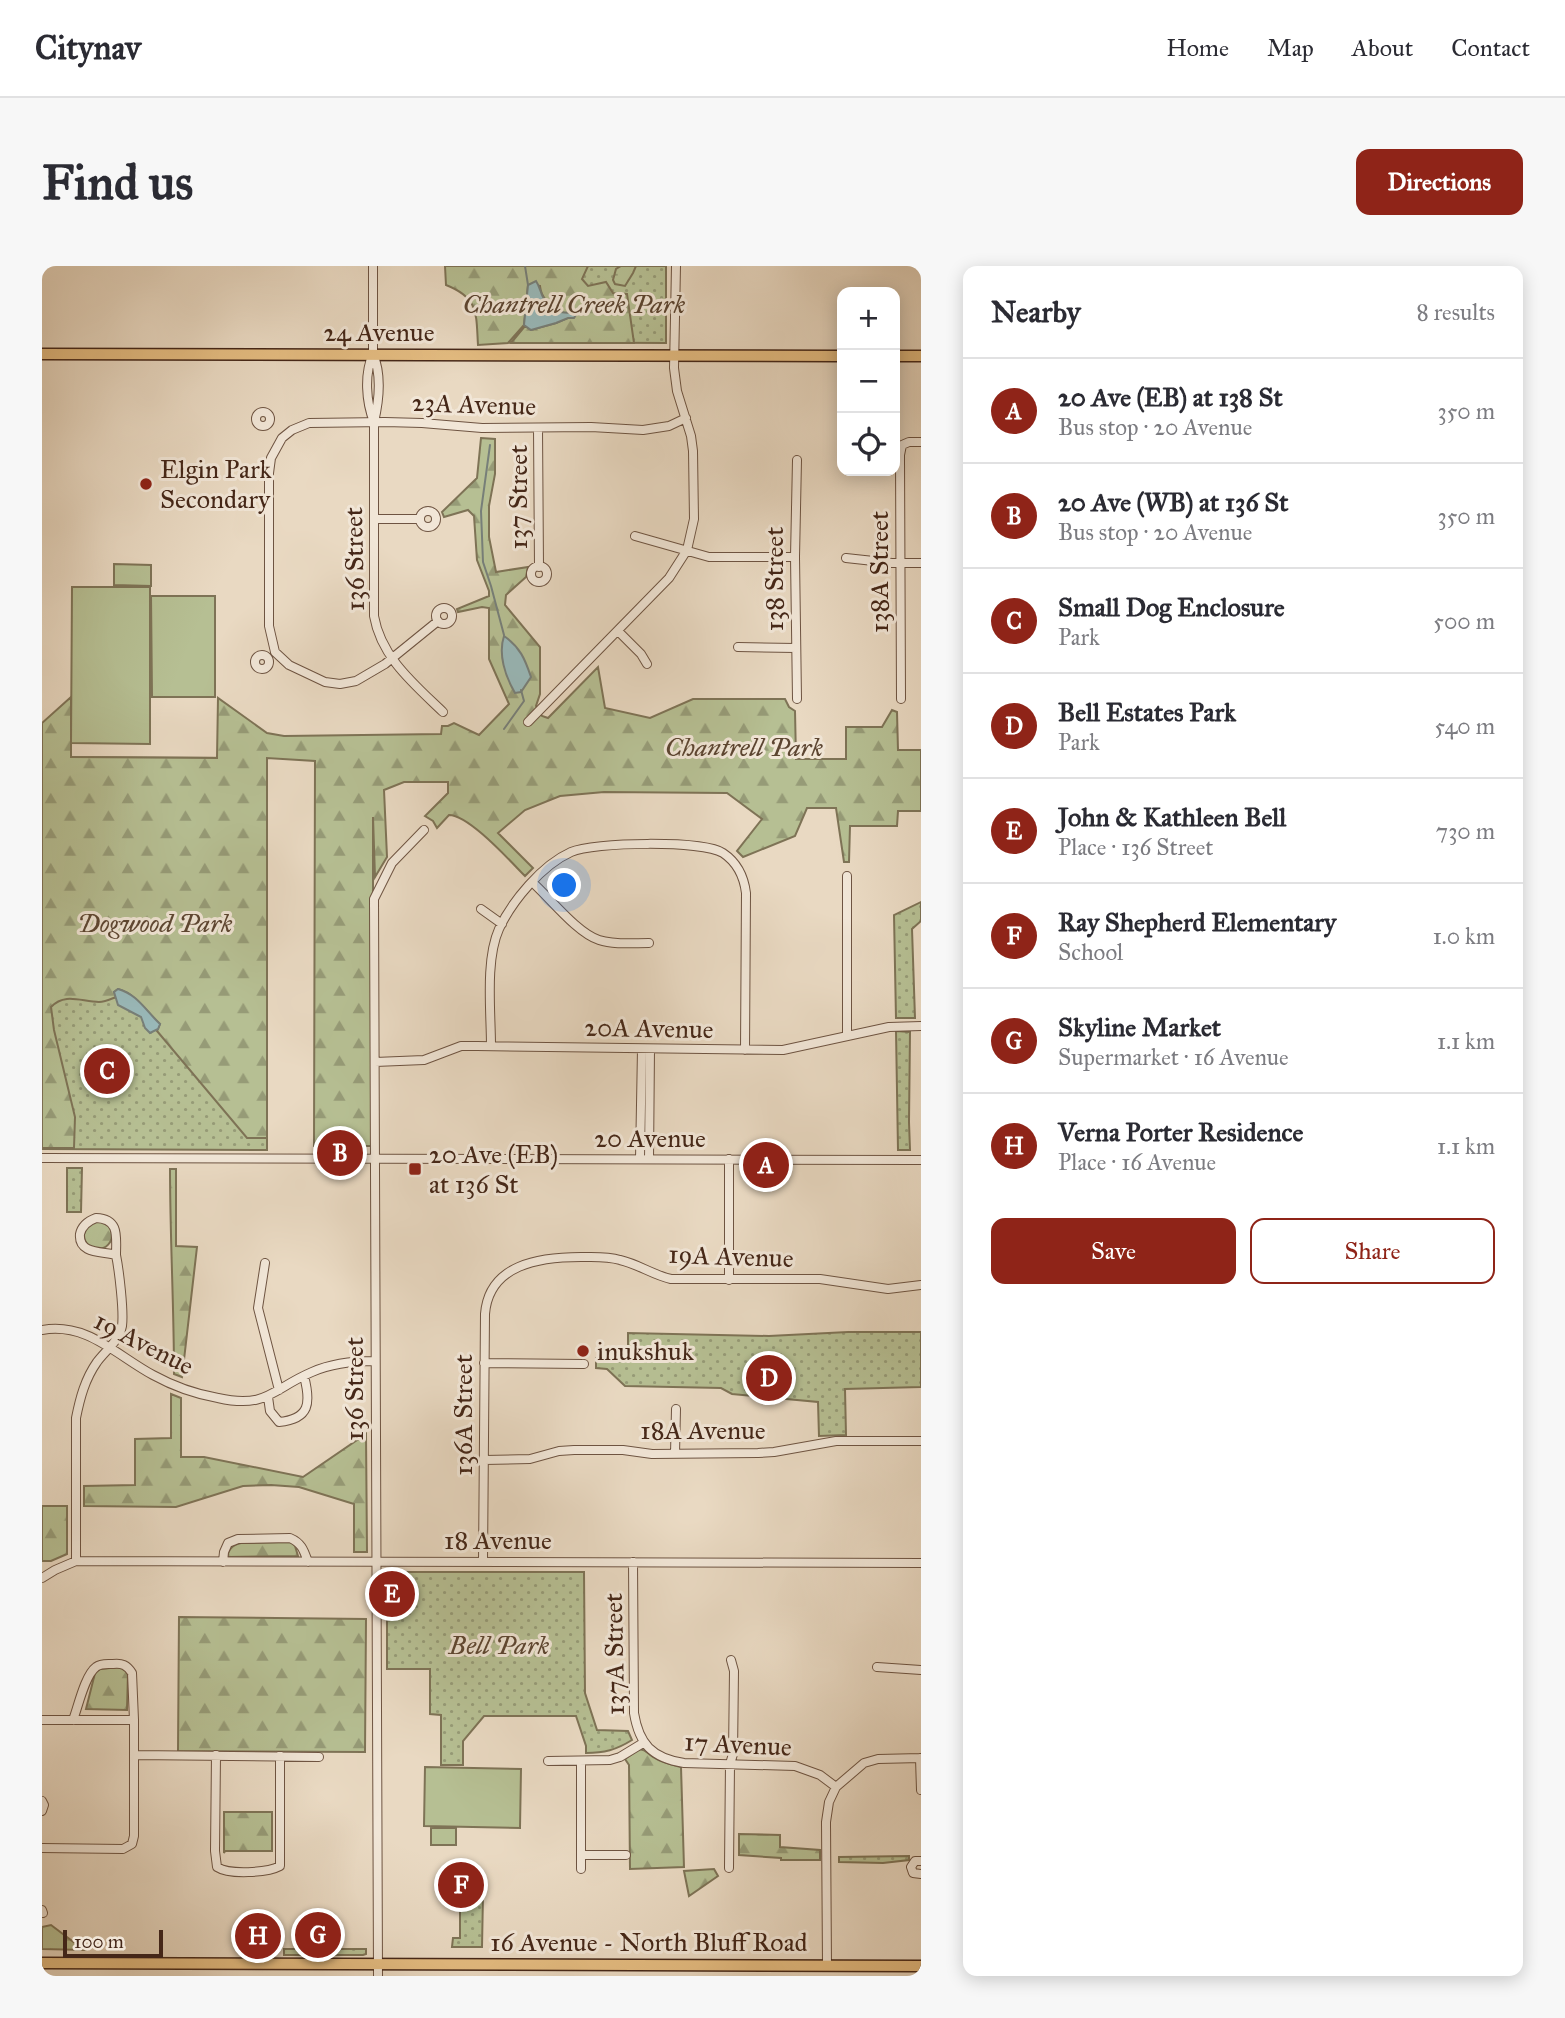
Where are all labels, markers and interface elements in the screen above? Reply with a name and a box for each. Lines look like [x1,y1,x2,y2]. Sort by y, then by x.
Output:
text: Citynav [35,28,141,68]
text: Home [1166,33,1229,63]
text: Map [1267,33,1314,63]
text: About [1352,33,1413,63]
text: Contact [1451,33,1530,63]
button: Directions [1356,149,1523,215]
text: Find us [42,153,193,212]
map controls [837,287,900,476]
button: + [837,287,900,350]
park label: Chantrell Creek Park [463,288,686,320]
text: Nearby [991,294,1081,330]
text: 8 results [1416,298,1495,326]
street label: 24 Avenue [324,316,435,348]
button: − [837,350,900,413]
text: 20 Ave (EB) at 138 St [1058,381,1283,413]
street label: 23A Avenue [411,386,537,422]
text: A [1006,397,1022,425]
text: 350 m [1437,397,1495,425]
button: locate [837,413,900,476]
text: Bus stop · 20 Avenue [1058,413,1252,441]
street label: 137 Street [502,445,534,549]
place label: Elgin Park Secondary [160,453,273,515]
marker: Elgin Park Secondary [138,476,154,492]
text: 20 Ave (WB) at 136 St [1058,486,1288,518]
text: B [1006,502,1022,530]
text: 350 m [1437,502,1495,530]
street label: 136 Street [337,507,371,611]
street label: 138A Street [863,511,895,633]
text: Bus stop · 20 Avenue [1058,518,1252,546]
street label: 138 Street [758,527,790,631]
text: Small Dog Enclosure [1058,591,1285,623]
text: C [1006,607,1022,635]
text: 500 m [1433,607,1495,635]
text: Park [1058,623,1100,651]
text: Bell Estates Park [1058,696,1236,728]
text: D [1005,712,1023,740]
text: 540 m [1434,712,1495,740]
text: Park [1058,728,1100,756]
park label: Chantrell Park [665,731,823,763]
text: John & Kathleen Bell [1058,801,1286,833]
text: E [1006,817,1022,845]
text: 730 m [1436,817,1495,845]
text: Place · 136 Street [1058,833,1213,861]
your location [547,868,581,902]
text: Ray Shepherd Elementary [1058,906,1336,938]
park label: Dogwood Park [77,907,233,939]
text: F [1006,922,1022,950]
text: 1.0 km [1433,922,1495,950]
text: School [1058,938,1123,966]
street label: 20A Avenue [584,1011,714,1045]
text: Skyline Market [1058,1011,1221,1043]
text: G [1006,1027,1022,1055]
text: 1.1 km [1437,1027,1495,1055]
text: Supermarket · 16 Avenue [1058,1043,1289,1071]
pin: C [84,1045,130,1097]
text: Verna Porter Residence [1058,1116,1303,1148]
street label: 20 Avenue [594,1122,706,1154]
pin: B [317,1127,363,1179]
text: H [1004,1132,1024,1160]
text: 1.1 km [1437,1132,1495,1160]
place label: 20 Ave (EB) at 136 St [429,1138,558,1200]
pin: A [743,1139,789,1191]
text: Place · 16 Avenue [1058,1148,1216,1176]
marker: 20 Ave (EB) at 136 St [407,1161,423,1177]
button: Save [991,1218,1236,1284]
button: Share [1250,1218,1495,1284]
street label: 19A Avenue [668,1238,794,1274]
street label: 19 Avenue [89,1304,199,1382]
place label: inukshuk [597,1335,695,1367]
street label: 136 Street [338,1337,370,1441]
marker: inukshuk [575,1343,591,1359]
pin: D [746,1352,792,1404]
street label: 136A Street [447,1354,479,1476]
street label: 18A Avenue [640,1414,766,1446]
street label: 18 Avenue [444,1524,552,1556]
pin: E [369,1568,415,1620]
street label: 137A Street [597,1593,631,1715]
park label: Bell Park [448,1629,550,1661]
street label: 17 Avenue [683,1725,793,1763]
pin: F [438,1859,484,1911]
pin: G [295,1909,341,1961]
pin: H [235,1910,281,1962]
street label: 16 Avenue - North Bluff Road [490,1926,808,1958]
scale bar [63,1927,163,1959]
text: 100 m [74,1930,124,1953]

